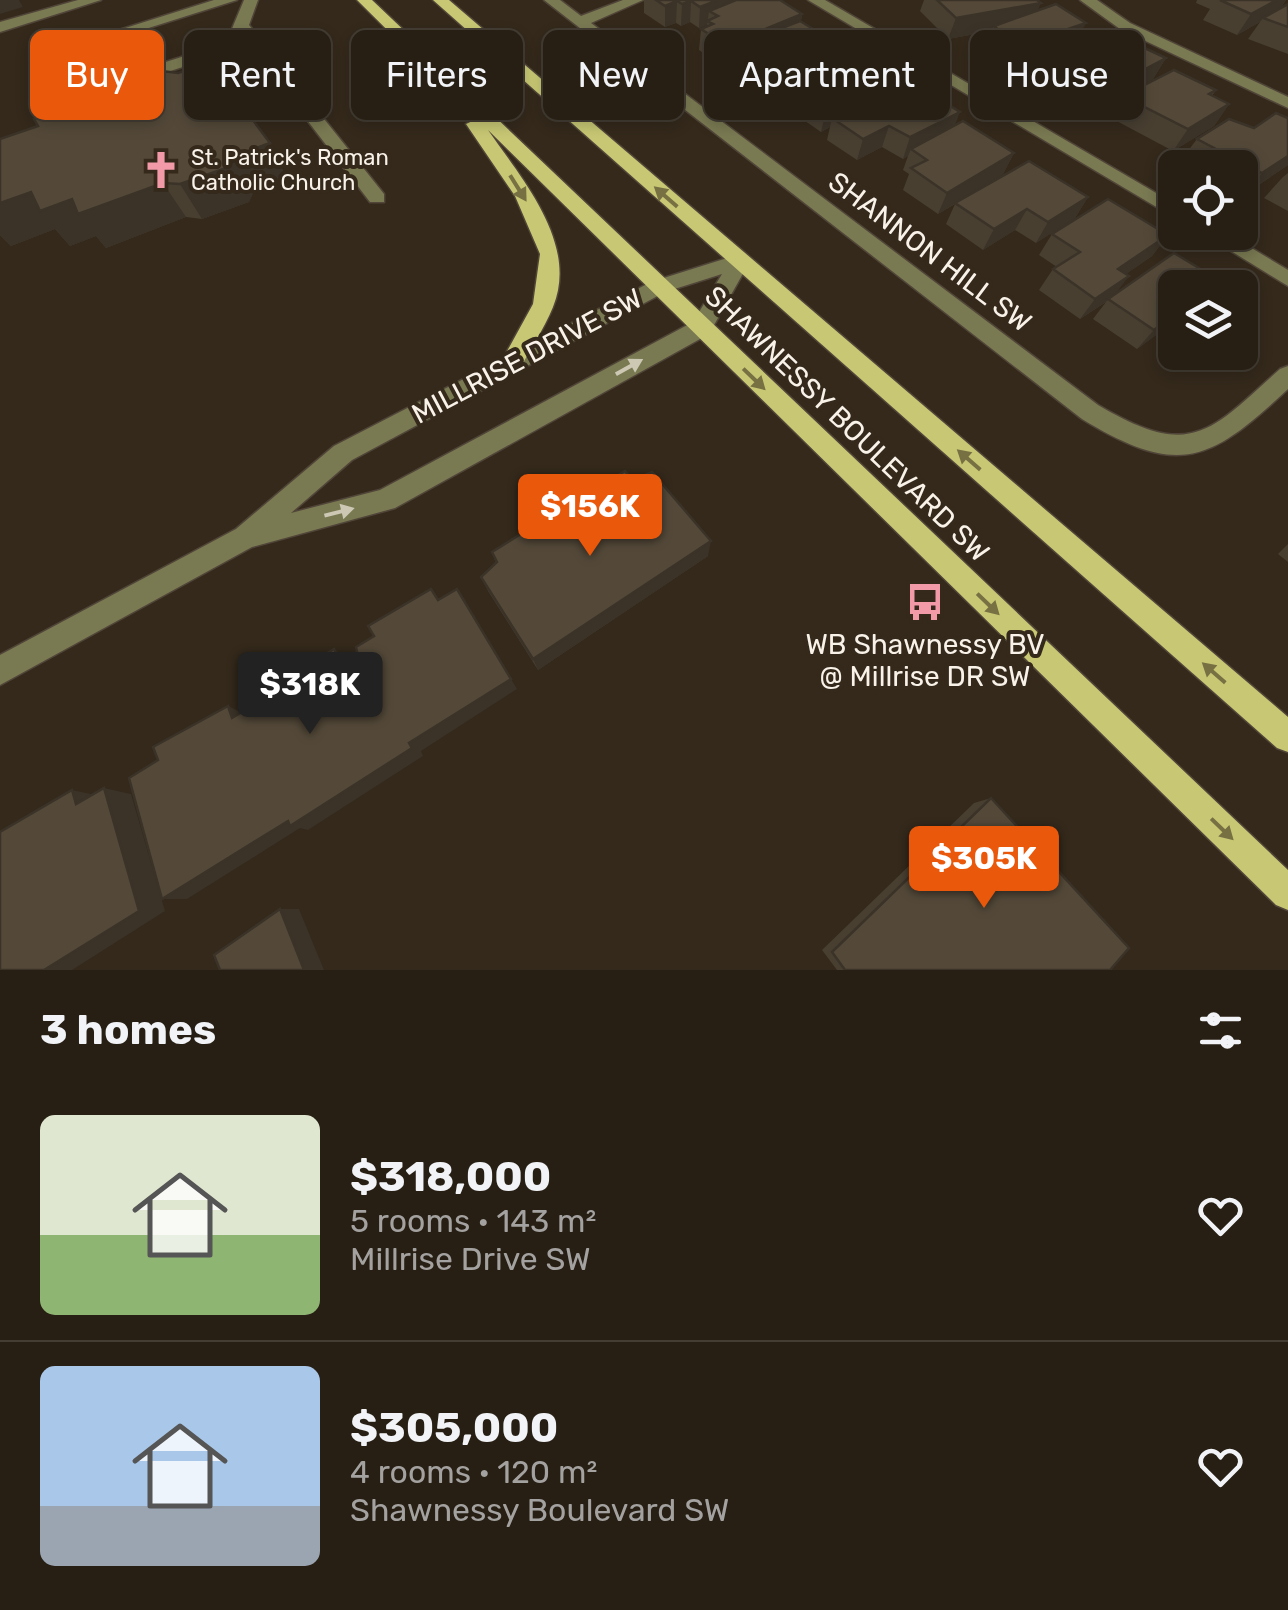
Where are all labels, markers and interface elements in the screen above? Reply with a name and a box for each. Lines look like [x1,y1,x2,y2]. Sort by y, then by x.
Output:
chip: Buy [30,30,164,120]
chip: Rent [184,30,331,120]
chip: Filters [351,30,523,120]
chip: New [543,30,684,120]
chip: Apartment [704,30,950,120]
chip: House [970,30,1144,120]
place label: St. Patrick's Roman Catholic Church [191,144,389,196]
church icon: St. Patrick's Roman Catholic Church [140,149,182,191]
map controls [1158,150,1258,370]
button: locate [1158,150,1258,250]
street label: SHANNON HILL SW [822,165,1038,339]
one-way arrow [509,174,526,202]
one-way arrow [654,186,679,208]
button: layers [1158,270,1258,370]
street label: SHAWNESSY BOULEVARD SW [698,279,996,569]
street label: MILLRISE DRIVE SW [406,281,648,431]
one-way arrow [614,359,643,376]
one-way arrow [741,367,765,390]
one-way arrow [957,450,982,472]
pin: $156K [520,474,660,559]
text: $156K [540,487,640,525]
one-way arrow [324,504,355,520]
bus stop icon: WB Shawnessy BV @ Millrise DR SW [904,581,946,623]
one-way arrow [975,592,999,615]
place label: WB Shawnessy BV @ Millrise DR SW [805,628,1045,693]
pin: $318K [240,652,380,737]
one-way arrow [1202,663,1227,685]
text: $318K [260,665,360,703]
one-way arrow [1210,818,1234,841]
pin: $305K [914,826,1054,911]
text: $305K [931,839,1037,877]
icon: filters [1193,1003,1248,1058]
text: 3 homes [40,1005,216,1055]
text: $318,000 [350,1152,551,1202]
icon: home [120,1155,240,1275]
icon: heart [1193,1188,1248,1243]
text: 5 rooms · 143 m² [350,1202,596,1240]
text: Millrise Drive SW [350,1240,591,1278]
text: $305,000 [350,1403,558,1453]
icon: home [120,1406,240,1526]
icon: heart [1193,1439,1248,1494]
text: 4 rooms · 120 m² [350,1453,597,1491]
text: Shawnessy Boulevard SW [350,1491,729,1529]

